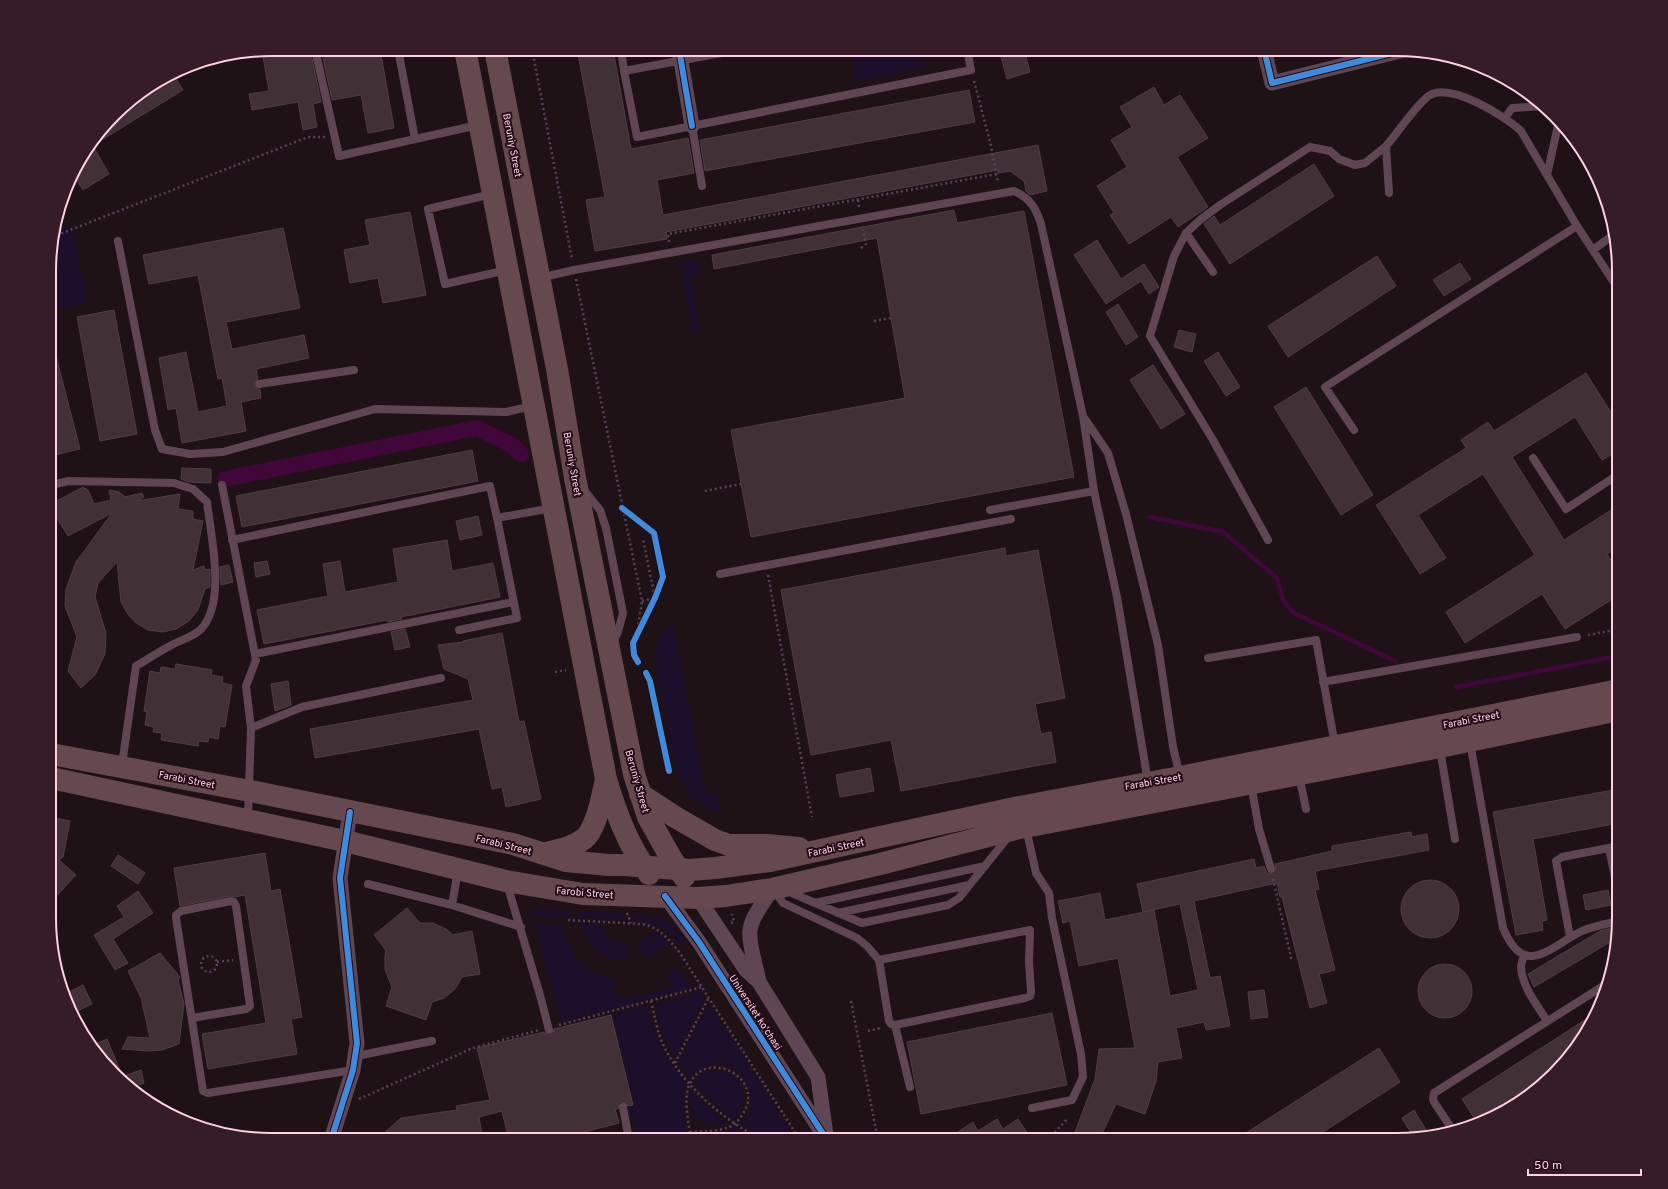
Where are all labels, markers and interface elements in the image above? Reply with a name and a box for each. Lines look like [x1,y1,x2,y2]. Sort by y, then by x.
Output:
street label: Beruniy Street [499,112,524,179]
street label: Beruniy Street [559,431,584,498]
street label: Farabi Street [1442,709,1501,732]
street label: Beruniy Street [621,748,652,815]
street label: Farabi Street [157,769,216,792]
street label: Farabi Street [1124,771,1183,794]
street label: Farabi Street [474,832,533,859]
street label: Farabi Street [807,836,866,861]
street label: Farobi Street [556,885,614,902]
street label: Universitet ko'chasi [725,973,784,1053]
scale bar [1528,1151,1641,1177]
text: 50 m [1534,1158,1562,1174]

